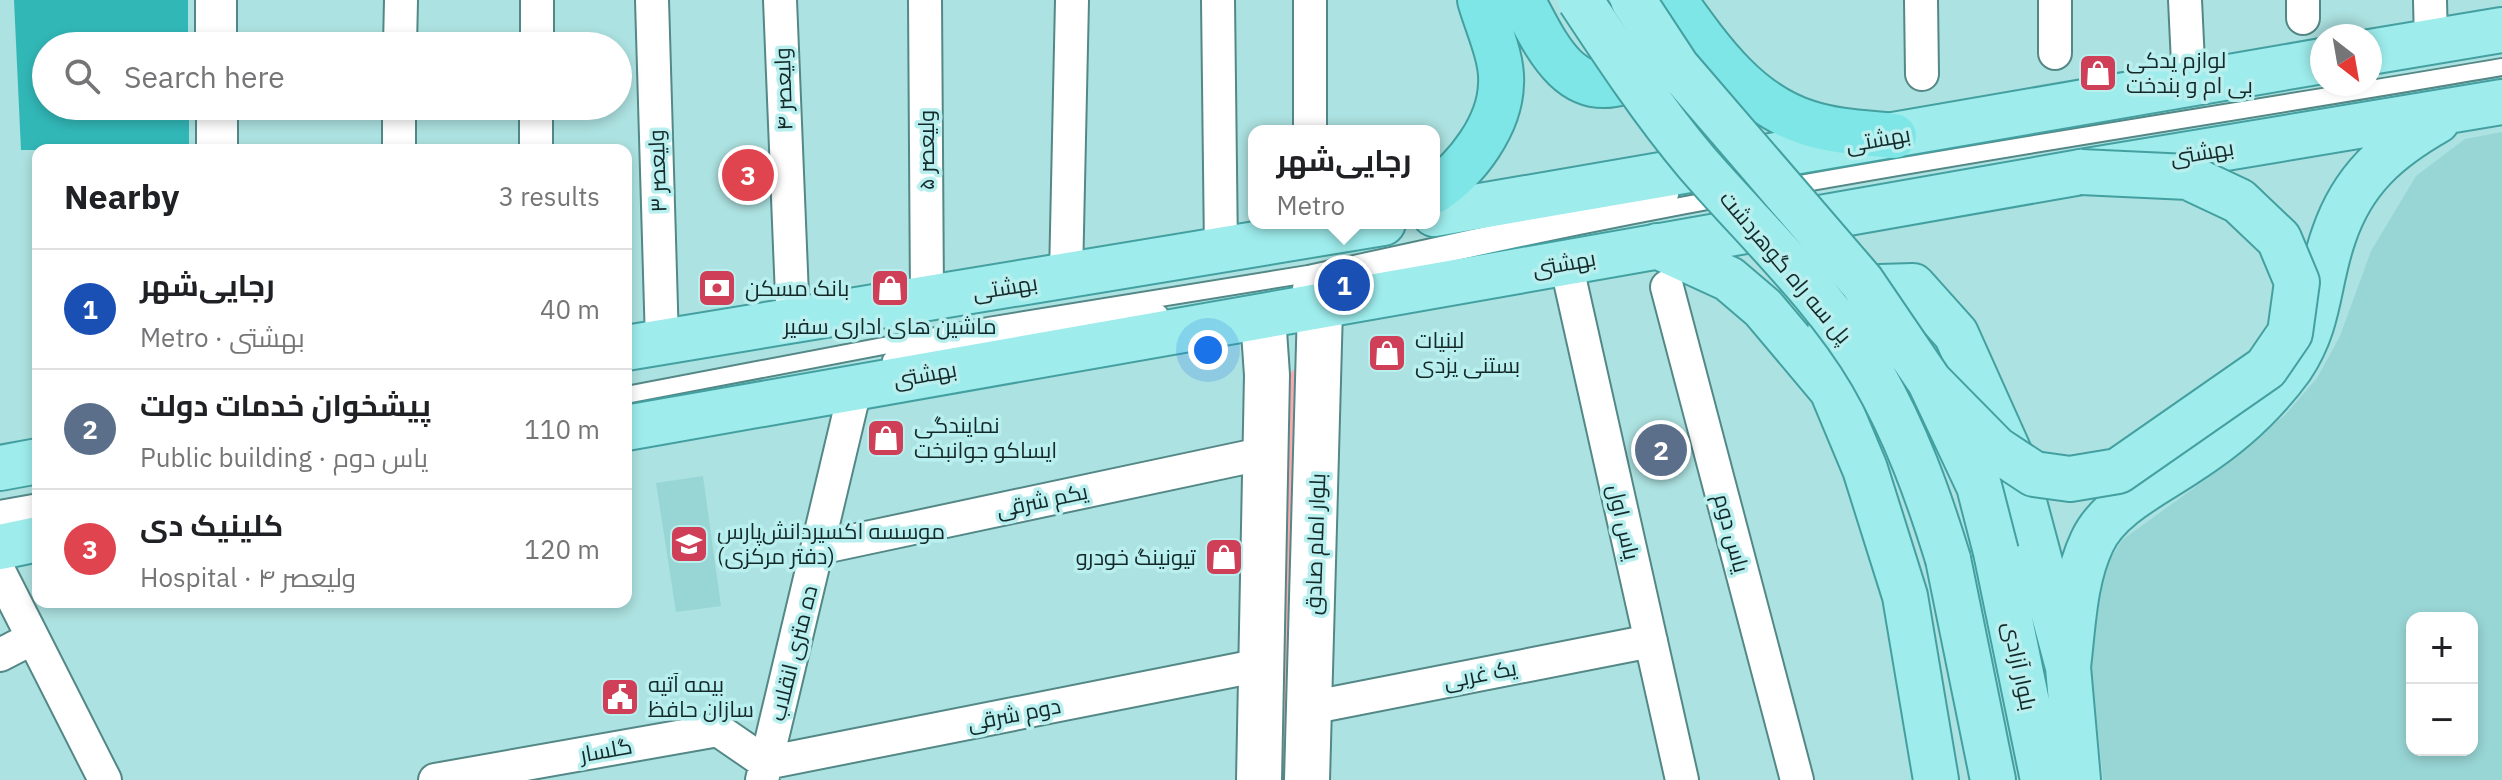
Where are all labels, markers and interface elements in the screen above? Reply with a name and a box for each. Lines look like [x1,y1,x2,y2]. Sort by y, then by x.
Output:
north arrow [2310,24,2382,96]
search box [32,32,632,120]
place label: لوازم یدکی بی ام و بندخت [2126,45,2253,101]
street label: ولیعصر ۴ [767,47,798,131]
shop icon: لوازم یدکی بی ام و بندخت [2077,52,2119,94]
icon: search [60,54,104,98]
text: Search here [124,57,285,96]
street label: ولیعصر ۵ [911,110,940,190]
street label: بهشتی [1843,119,1913,158]
popup [1248,125,1440,229]
street label: ولیعصر ۳ [641,129,672,213]
street label: بهشتى [2168,132,2236,171]
text: رجایی‌شهر [1277,140,1411,179]
pin: 3 [722,145,774,205]
text: Nearby [64,174,179,218]
text: 3 results [498,179,600,213]
street label: پل سه راه گوهردشت [1713,184,1859,350]
text: Metro [1277,188,1345,222]
street label: بهشتى [1530,243,1598,282]
pin: 1 [1318,255,1370,315]
text: رجایی‌شهر [140,265,275,304]
bank icon: بانک مسکن [696,267,738,309]
shop icon: ماشین های اداری سفیر [869,267,911,309]
street label: بهشتی [970,267,1039,306]
place label: بانک مسکن [745,273,849,302]
text: 1 [82,292,98,326]
text: 40 m [540,292,600,326]
place label: ماشین های اداری سفیر [781,311,997,340]
text: Metro · بهشتى [140,320,305,354]
place label: لبنیات بستنی یزدی [1415,325,1520,379]
your location [1188,330,1228,370]
shop icon: لبنیات بستنی یزدی [1366,332,1408,374]
street label: بهشتى [891,354,959,393]
text: پیشخوان خدمات دولت [140,385,431,424]
place label: نمایندگی ایساکو جوانبخت [914,410,1057,464]
text: 2 [82,412,98,446]
text: 110 m [524,412,600,446]
shop icon: نمایندگی ایساکو جوانبخت [865,417,907,459]
pin: 2 [1635,420,1687,480]
text: Public building · یاس دوم [140,440,428,474]
street label: بلوار امام صادق [1298,473,1333,615]
street label: یکم شرقی [993,476,1091,525]
street label: یاس اول [1602,481,1647,563]
street label: یاس دوم [1706,490,1757,576]
text: کلینیک دی [140,505,283,544]
place label: موسسه اکسیردانش‌پارس (دفتر مرکزی) [717,516,945,570]
school or university icon: موسسه اکسیردانش‌پارس (دفتر مرکزی) [668,523,710,565]
text: 3 [82,532,98,566]
text: 120 m [524,532,600,566]
shop icon: تیونینگ خودرو [1203,536,1245,578]
place label: تیونینگ خودرو [1076,542,1196,571]
text: Hospital · ولیعصر ۴ [140,560,356,594]
street label: ده متری انقلاب [762,582,823,724]
map controls [2406,612,2478,756]
button: + [2406,612,2478,684]
street label: بلوار آزادی [1997,619,2044,713]
street label: یک غربی [1441,652,1519,695]
place label: بیمه آتیه سازان حافظ [648,669,754,723]
public building icon: بیمه آتیه سازان حافظ [599,676,641,718]
button: − [2406,684,2478,756]
street label: دوم شرقی [965,690,1063,739]
street label: گلسار [575,731,634,769]

